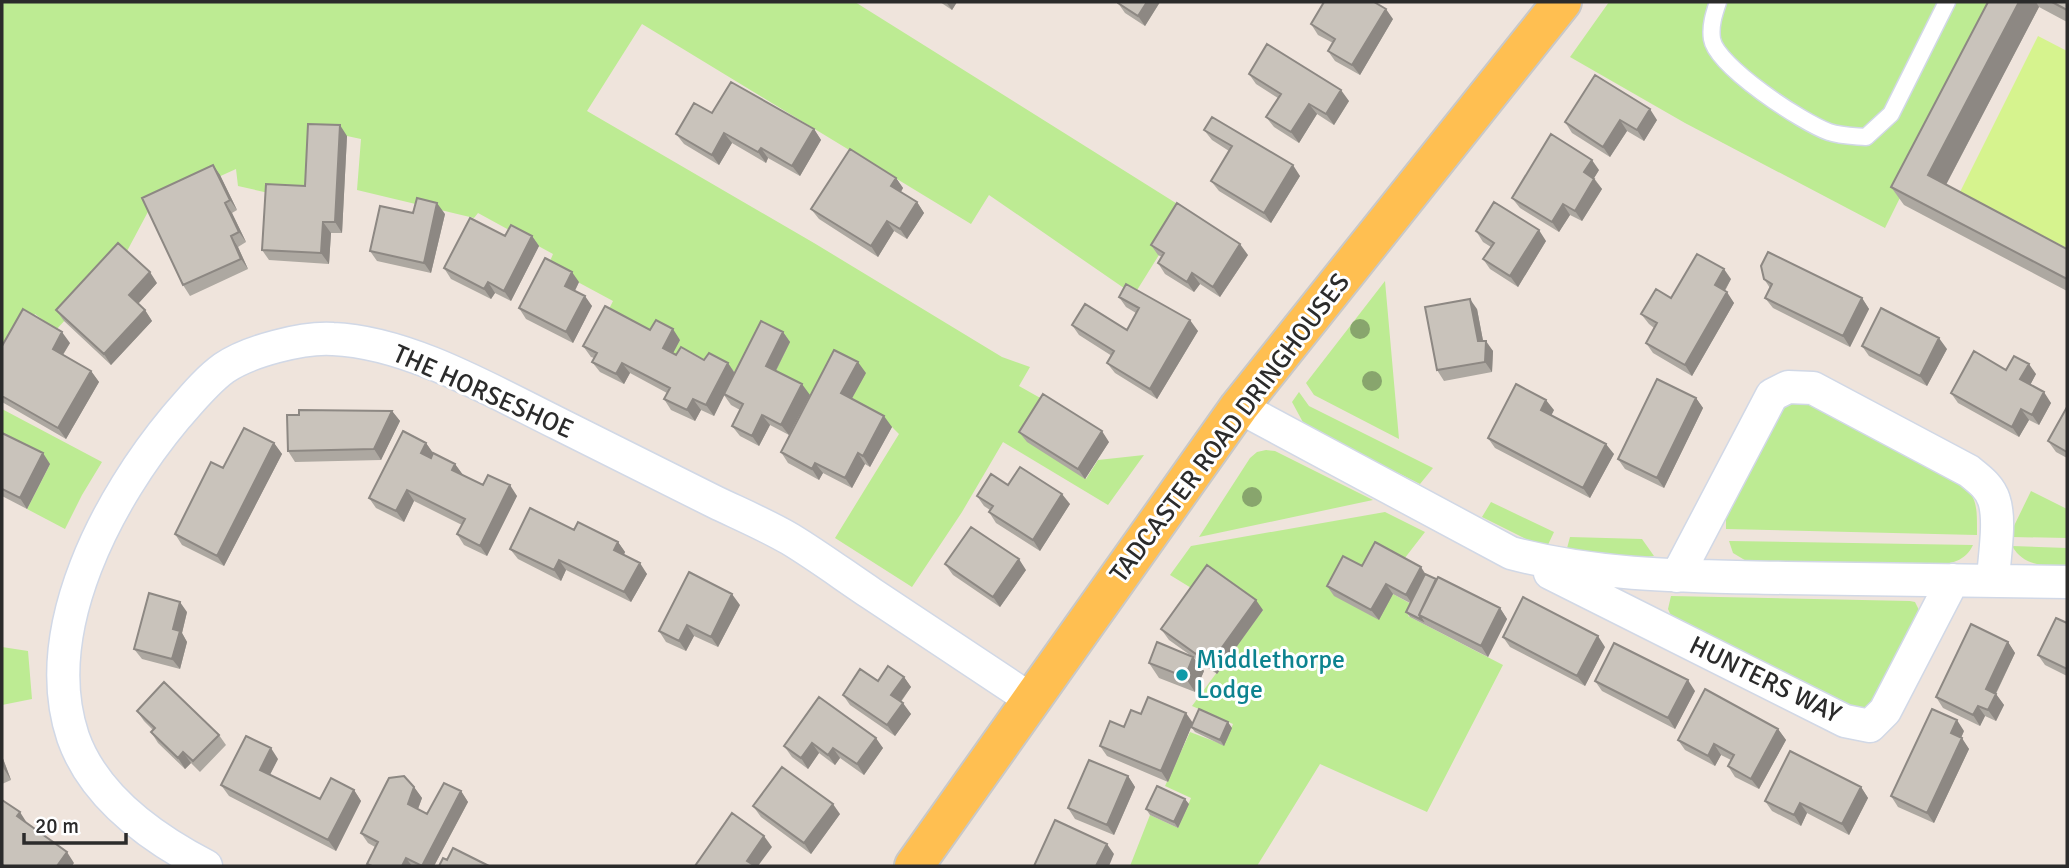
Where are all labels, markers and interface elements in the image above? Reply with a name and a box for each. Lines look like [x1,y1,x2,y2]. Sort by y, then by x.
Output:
street label: TADCASTER ROAD DRINGHOUSES [1103,267,1357,589]
street label: THE HORSESHOE [388,338,578,446]
street label: HUNTERS WAY [1684,629,1846,731]
place label: Middlethorpe Lodge [1196,644,1345,706]
marker: Middlethorpe Lodge [1174,667,1190,683]
scale bar [24,802,126,846]
text: 20 m [35,813,79,839]

